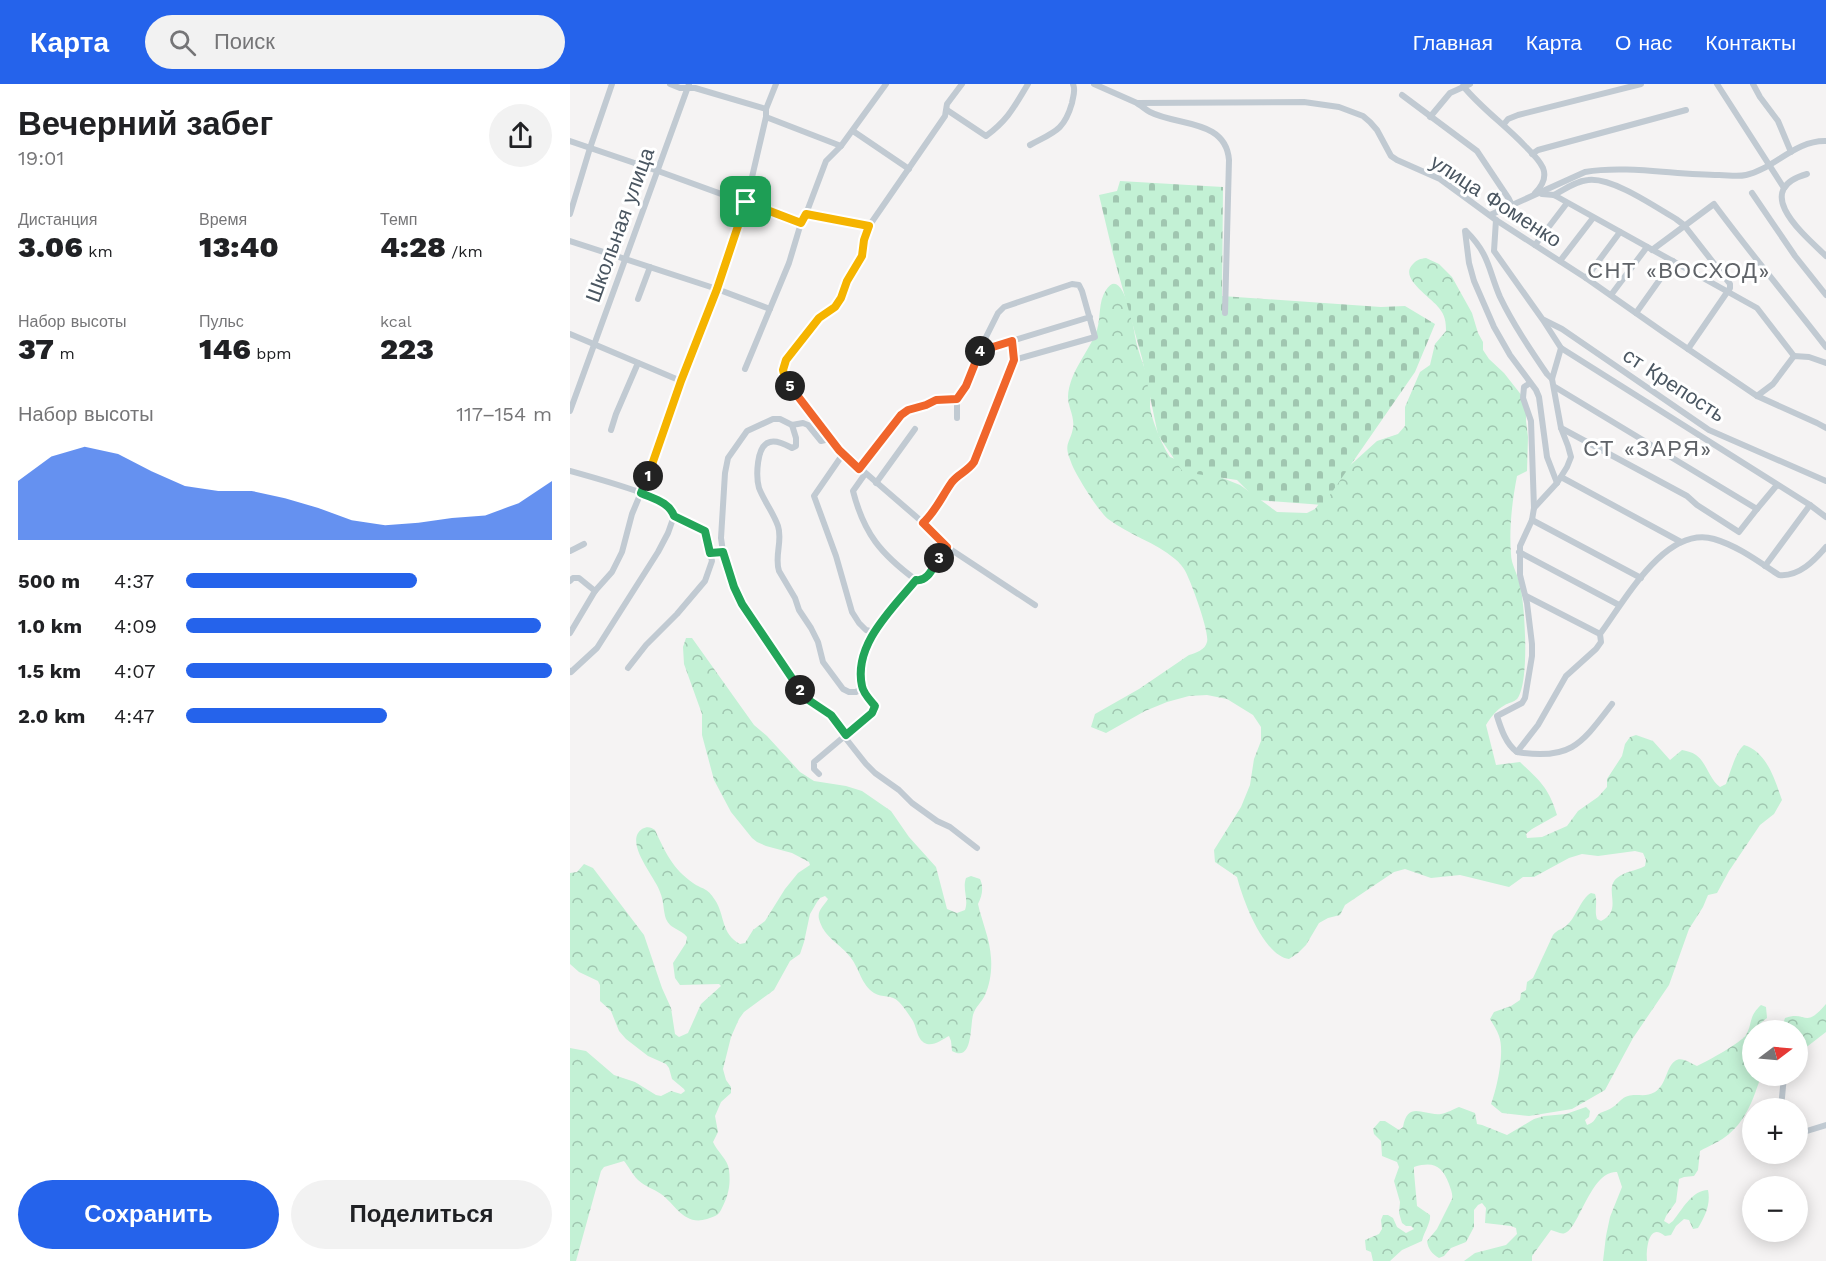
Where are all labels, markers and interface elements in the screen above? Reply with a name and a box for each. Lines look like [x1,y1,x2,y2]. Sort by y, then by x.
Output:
search box [145,15,565,69]
text: Карта [30,26,109,59]
icon: search [166,26,199,59]
text: Поиск [214,29,275,54]
text: Главная [1413,30,1493,55]
text: Карта [1526,30,1582,55]
text: О нас [1615,30,1672,55]
text: Контакты [1705,30,1796,55]
text: Вечерний забег [18,104,273,143]
button: share [489,104,552,167]
street label: Школьная улица [580,144,659,306]
text: 19:01 [18,146,64,170]
street label: улица Фоменко [1426,149,1567,252]
pin [720,176,771,227]
icon: arrive [729,185,762,218]
text: Дистанция [18,210,97,229]
text: Время [199,210,247,229]
text: Темп [380,210,417,229]
text: 3.06 [18,229,83,264]
text: 13:40 [199,229,279,264]
text: 4:28 [380,229,446,264]
text: km [83,242,113,261]
text: /km [446,242,483,261]
district label: СНТ «ВОСХОД» [1587,258,1771,283]
text: Набор высоты [18,312,126,331]
text: Пульс [199,312,244,331]
text: kcal [380,312,412,331]
text: 37 [18,331,54,366]
text: 146 [199,331,251,366]
text: 223 [380,331,434,366]
pin: 4 [965,336,995,366]
text: 4 [975,341,985,360]
street label: ст Крепость [1618,342,1730,427]
text: m [54,344,75,363]
text: bpm [251,344,292,363]
pin: 5 [775,371,805,401]
text: 5 [785,376,795,395]
text: Набор высоты [18,402,154,426]
text: 117–154 m [456,402,552,426]
district label: СТ «ЗАРЯ» [1583,436,1713,461]
pin: 1 [633,461,663,491]
text: 1 [645,466,651,485]
pin: 3 [924,543,954,573]
text: 3 [934,548,944,567]
text: 500 m [18,569,80,593]
text: 4:37 [114,569,154,593]
text: 1.0 km [18,614,82,638]
text: 4:09 [114,614,157,638]
text: 1.5 km [18,659,81,683]
text: 4:07 [114,659,155,683]
pin: 2 [785,675,815,705]
text: 2 [795,680,805,699]
text: 2.0 km [18,704,85,728]
text: 4:47 [114,704,155,728]
north arrow [1742,1020,1808,1086]
map controls [1742,1020,1808,1242]
button: + [1742,1098,1808,1164]
button: − [1742,1176,1808,1242]
button: Сохранить [18,1180,279,1249]
button: Поделиться [291,1180,552,1249]

